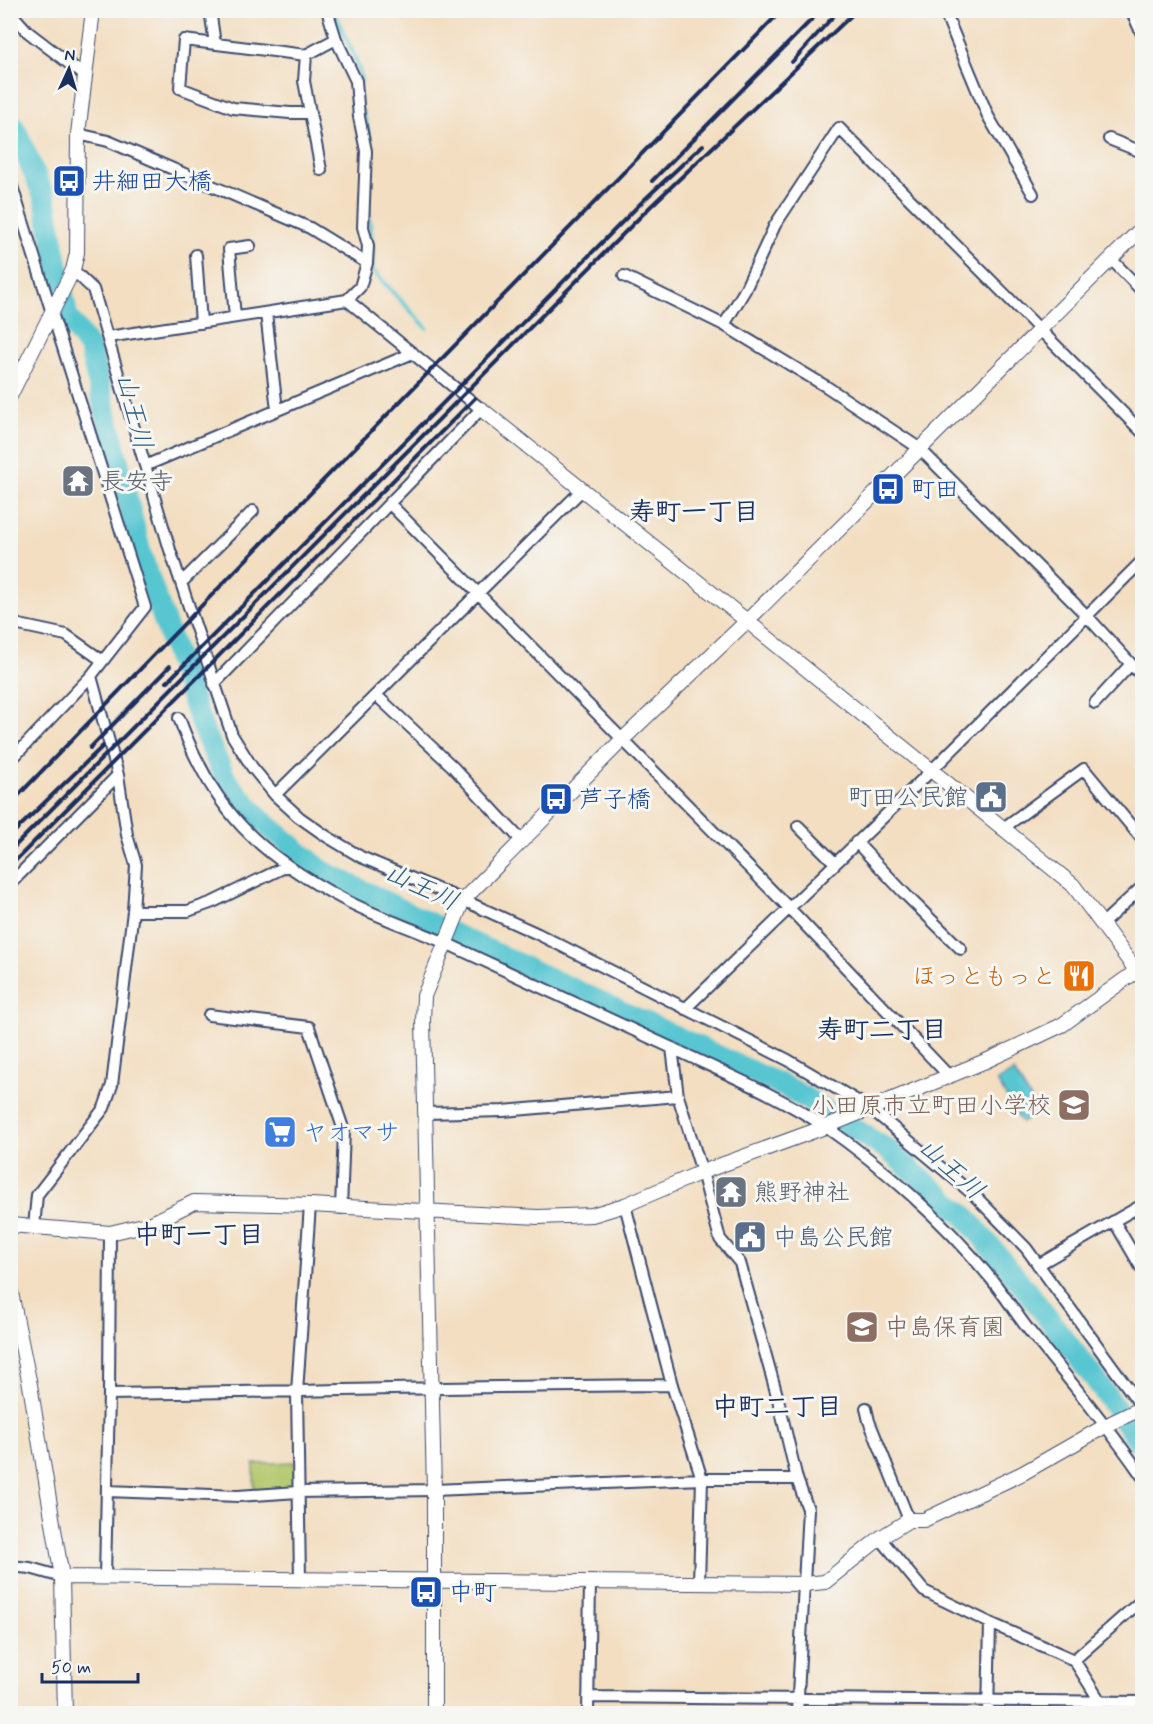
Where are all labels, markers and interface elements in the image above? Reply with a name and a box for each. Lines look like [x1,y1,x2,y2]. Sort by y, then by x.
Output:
north arrow [39,39,99,99]
text: N [64,45,76,66]
bus stop icon: 井細田大橋 [51,163,87,199]
place label: 井細田大橋 [92,167,212,198]
water label: 山王川 [107,370,159,453]
temple icon: 長安寺 [60,463,96,499]
place label: 長安寺 [101,467,173,498]
bus stop icon: 町田 [870,471,906,507]
place label: 町田 [911,475,959,506]
district label: 寿町一丁目 [629,496,759,530]
public building icon: 町田公民館 [973,779,1009,815]
bus stop icon: 芦子橋 [538,781,574,817]
place label: 町田公民館 [848,783,968,814]
place label: 芦子橋 [579,785,651,816]
water label: 山王川 [379,856,464,920]
restaurant icon: ほっともっと [1061,958,1097,994]
place label: ほっともっと [912,962,1056,993]
district label: 寿町二丁目 [817,1014,947,1048]
school or university icon: 小田原市立町田小学校 [1056,1087,1092,1123]
place label: 小田原市立町田小学校 [811,1091,1051,1122]
supermarket icon: ヤオマサ [262,1114,298,1150]
place label: ヤオマサ [303,1118,399,1149]
water label: 山王川 [910,1131,991,1208]
temple icon: 熊野神社 [713,1174,749,1210]
place label: 熊野神社 [754,1178,850,1209]
district label: 中町一丁目 [134,1219,264,1253]
public building icon: 中島公民館 [732,1219,768,1255]
place label: 中島公民館 [773,1223,893,1254]
school or university icon: 中島保育園 [844,1309,880,1345]
place label: 中島保育園 [885,1313,1005,1344]
district label: 中町二丁目 [712,1391,842,1425]
bus stop icon: 中町 [408,1574,444,1610]
place label: 中町 [449,1578,497,1609]
scale bar [42,1646,138,1684]
text: 50 m [51,1656,91,1680]

